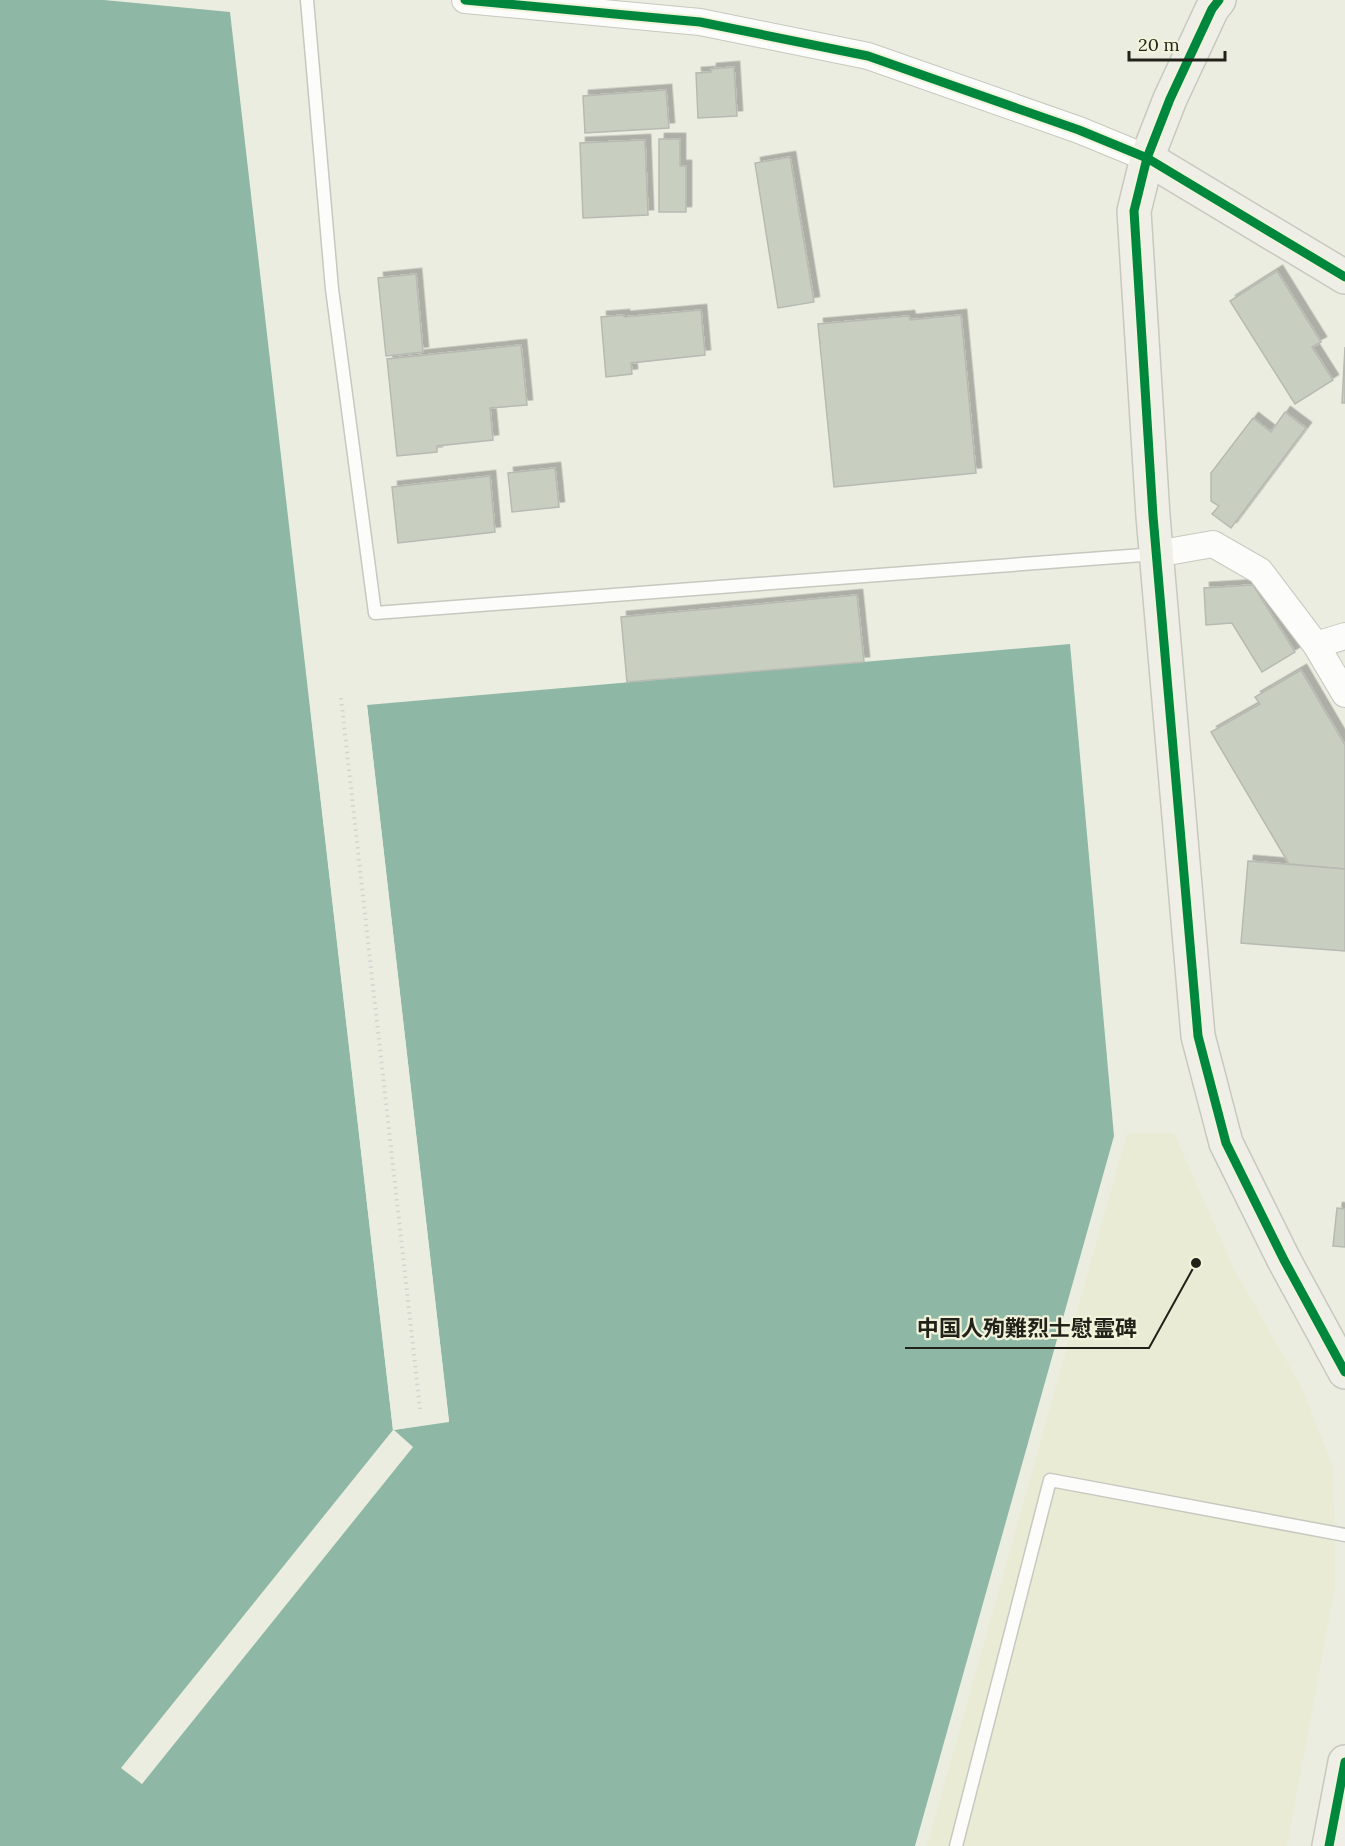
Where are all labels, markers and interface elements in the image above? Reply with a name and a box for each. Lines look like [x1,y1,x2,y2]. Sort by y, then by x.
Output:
scale bar [1129,24,1225,62]
text: 20 m [1138,33,1180,56]
callout: 中国人殉難烈士慰霊碑 [905,1308,1149,1348]
text: 中国人殉難烈士慰霊碑 [917,1314,1137,1342]

